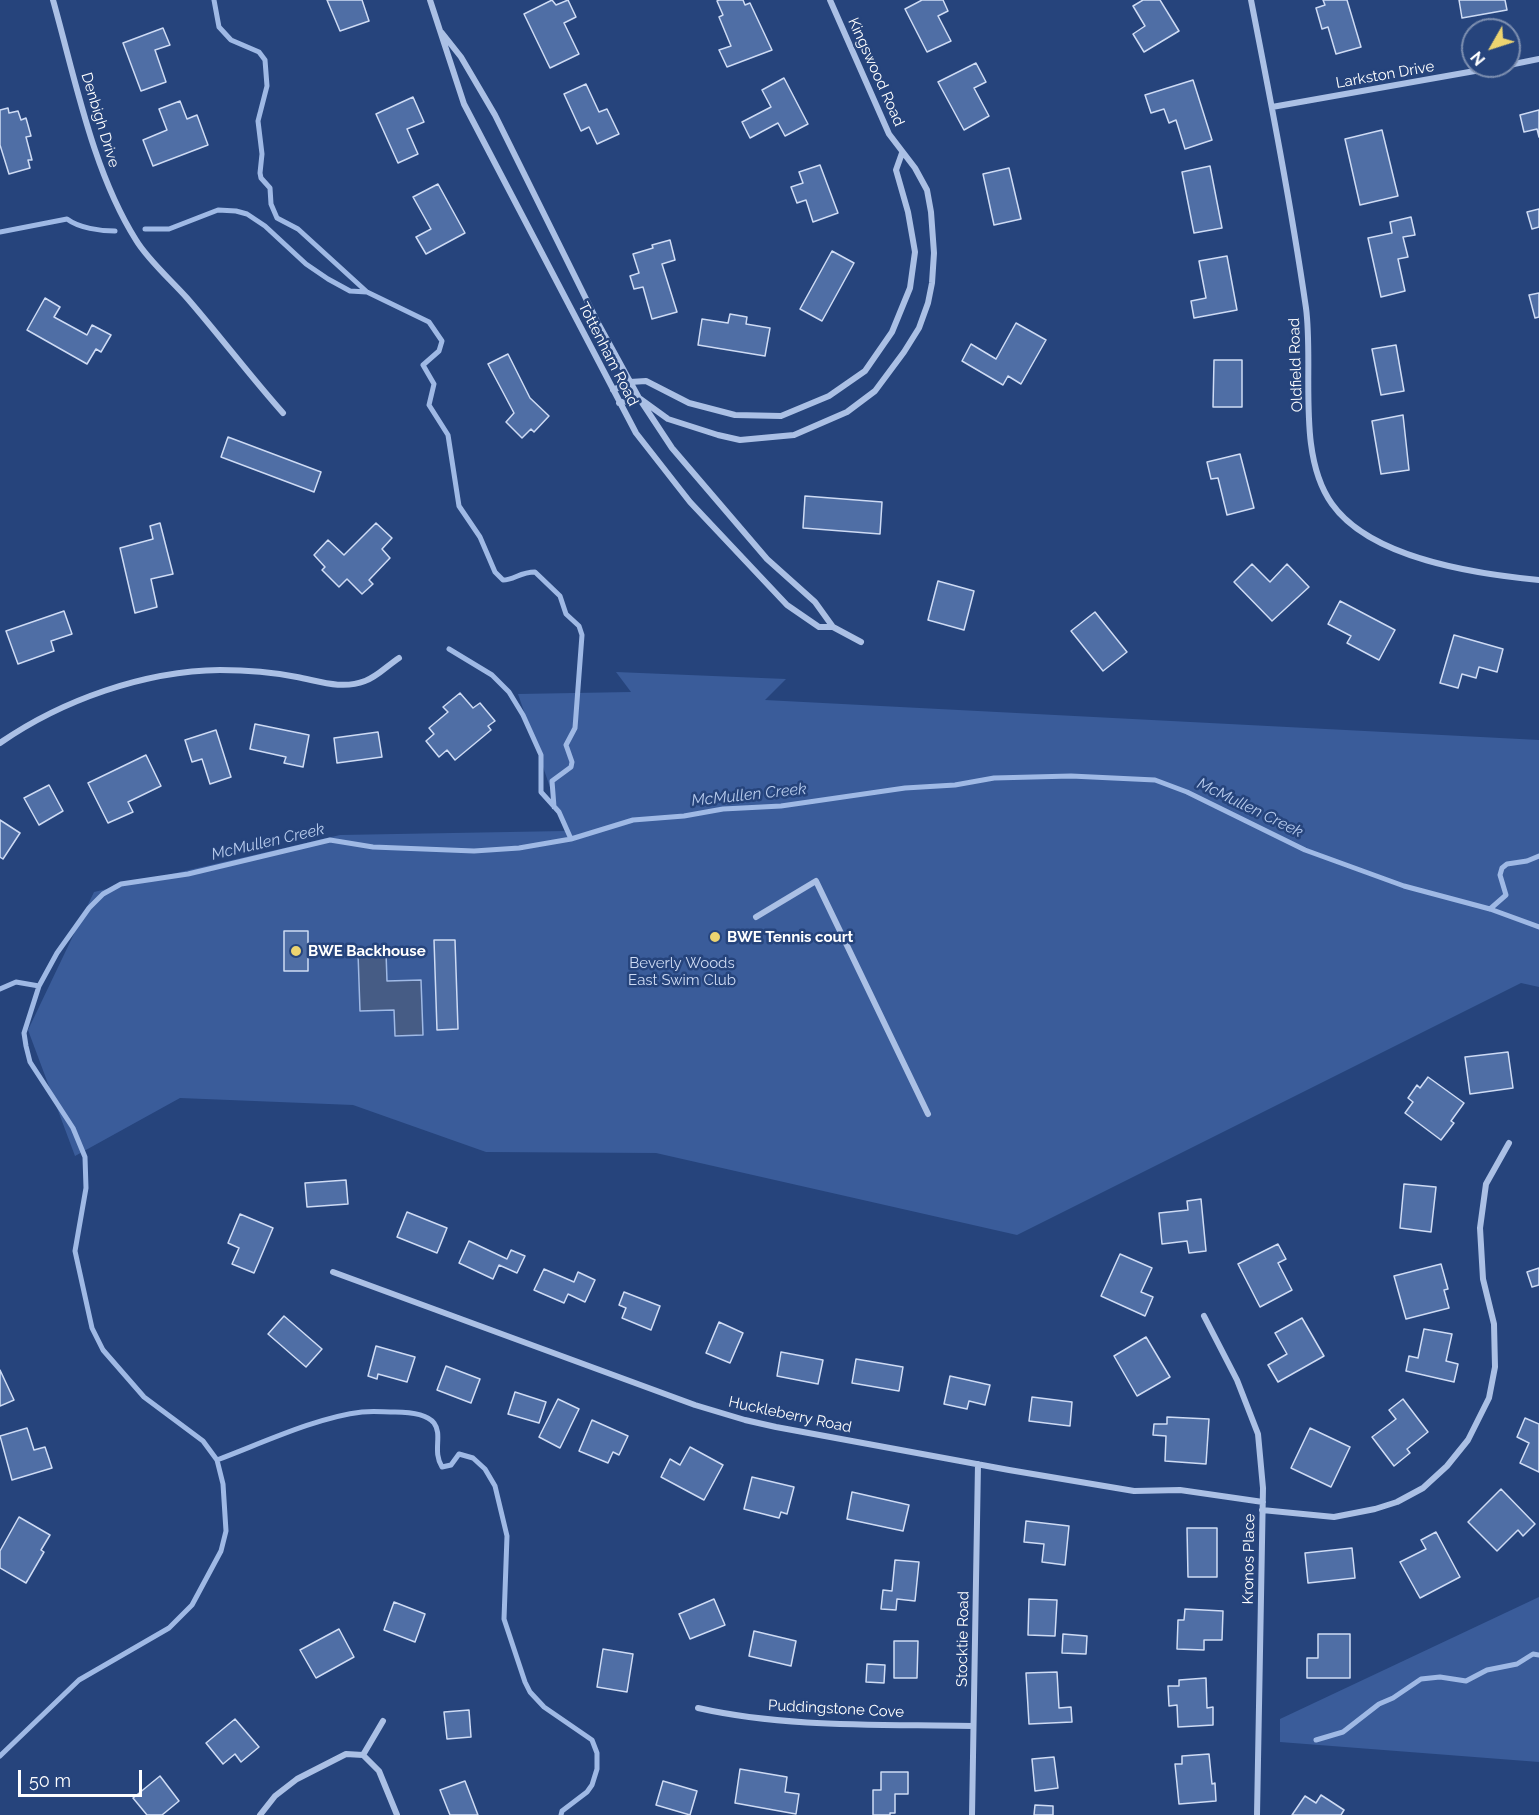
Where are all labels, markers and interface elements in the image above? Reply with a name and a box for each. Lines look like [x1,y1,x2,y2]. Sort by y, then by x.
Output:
street label: Kingswood Road [844,15,908,129]
north arrow [1461,18,1521,78]
text: N [1467,48,1489,69]
street label: Larkston Drive [1334,57,1436,93]
street label: Denbigh Drive [77,70,123,170]
street label: Tottenham Road [574,299,642,409]
street label: Oldfield Road [1285,318,1307,412]
water label: McMullen Creek [1194,774,1306,842]
water label: McMullen Creek [691,779,807,811]
water label: McMullen Creek [210,820,326,864]
place label: BWE Tennis court [727,928,853,946]
marker: BWE Tennis court [708,930,722,944]
place label: BWE Backhouse [308,942,426,960]
marker: BWE Backhouse [289,944,303,958]
park label: Beverly Woods East Swim Club [628,954,736,989]
street label: Huckleberry Road [727,1393,853,1437]
street label: Kronos Place [1239,1513,1259,1605]
street label: Stocktie Road [953,1591,973,1687]
street label: Puddingstone Cove [768,1696,904,1722]
scale bar [21,1758,146,1796]
text: 50 m [29,1770,71,1791]

